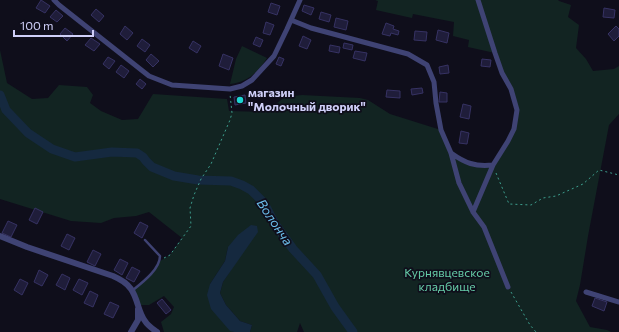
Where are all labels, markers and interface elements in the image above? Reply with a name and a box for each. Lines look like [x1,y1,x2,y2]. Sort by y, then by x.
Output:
scale bar [14,12,93,38]
text: 100 m [20,18,54,32]
place label: магазин "Молочный дворик" [248,85,366,113]
marker: магазин "Молочный дворик" [235,95,245,105]
water label: Волонча [254,196,296,248]
park label: Курнявцевское кладбище [404,265,490,293]

